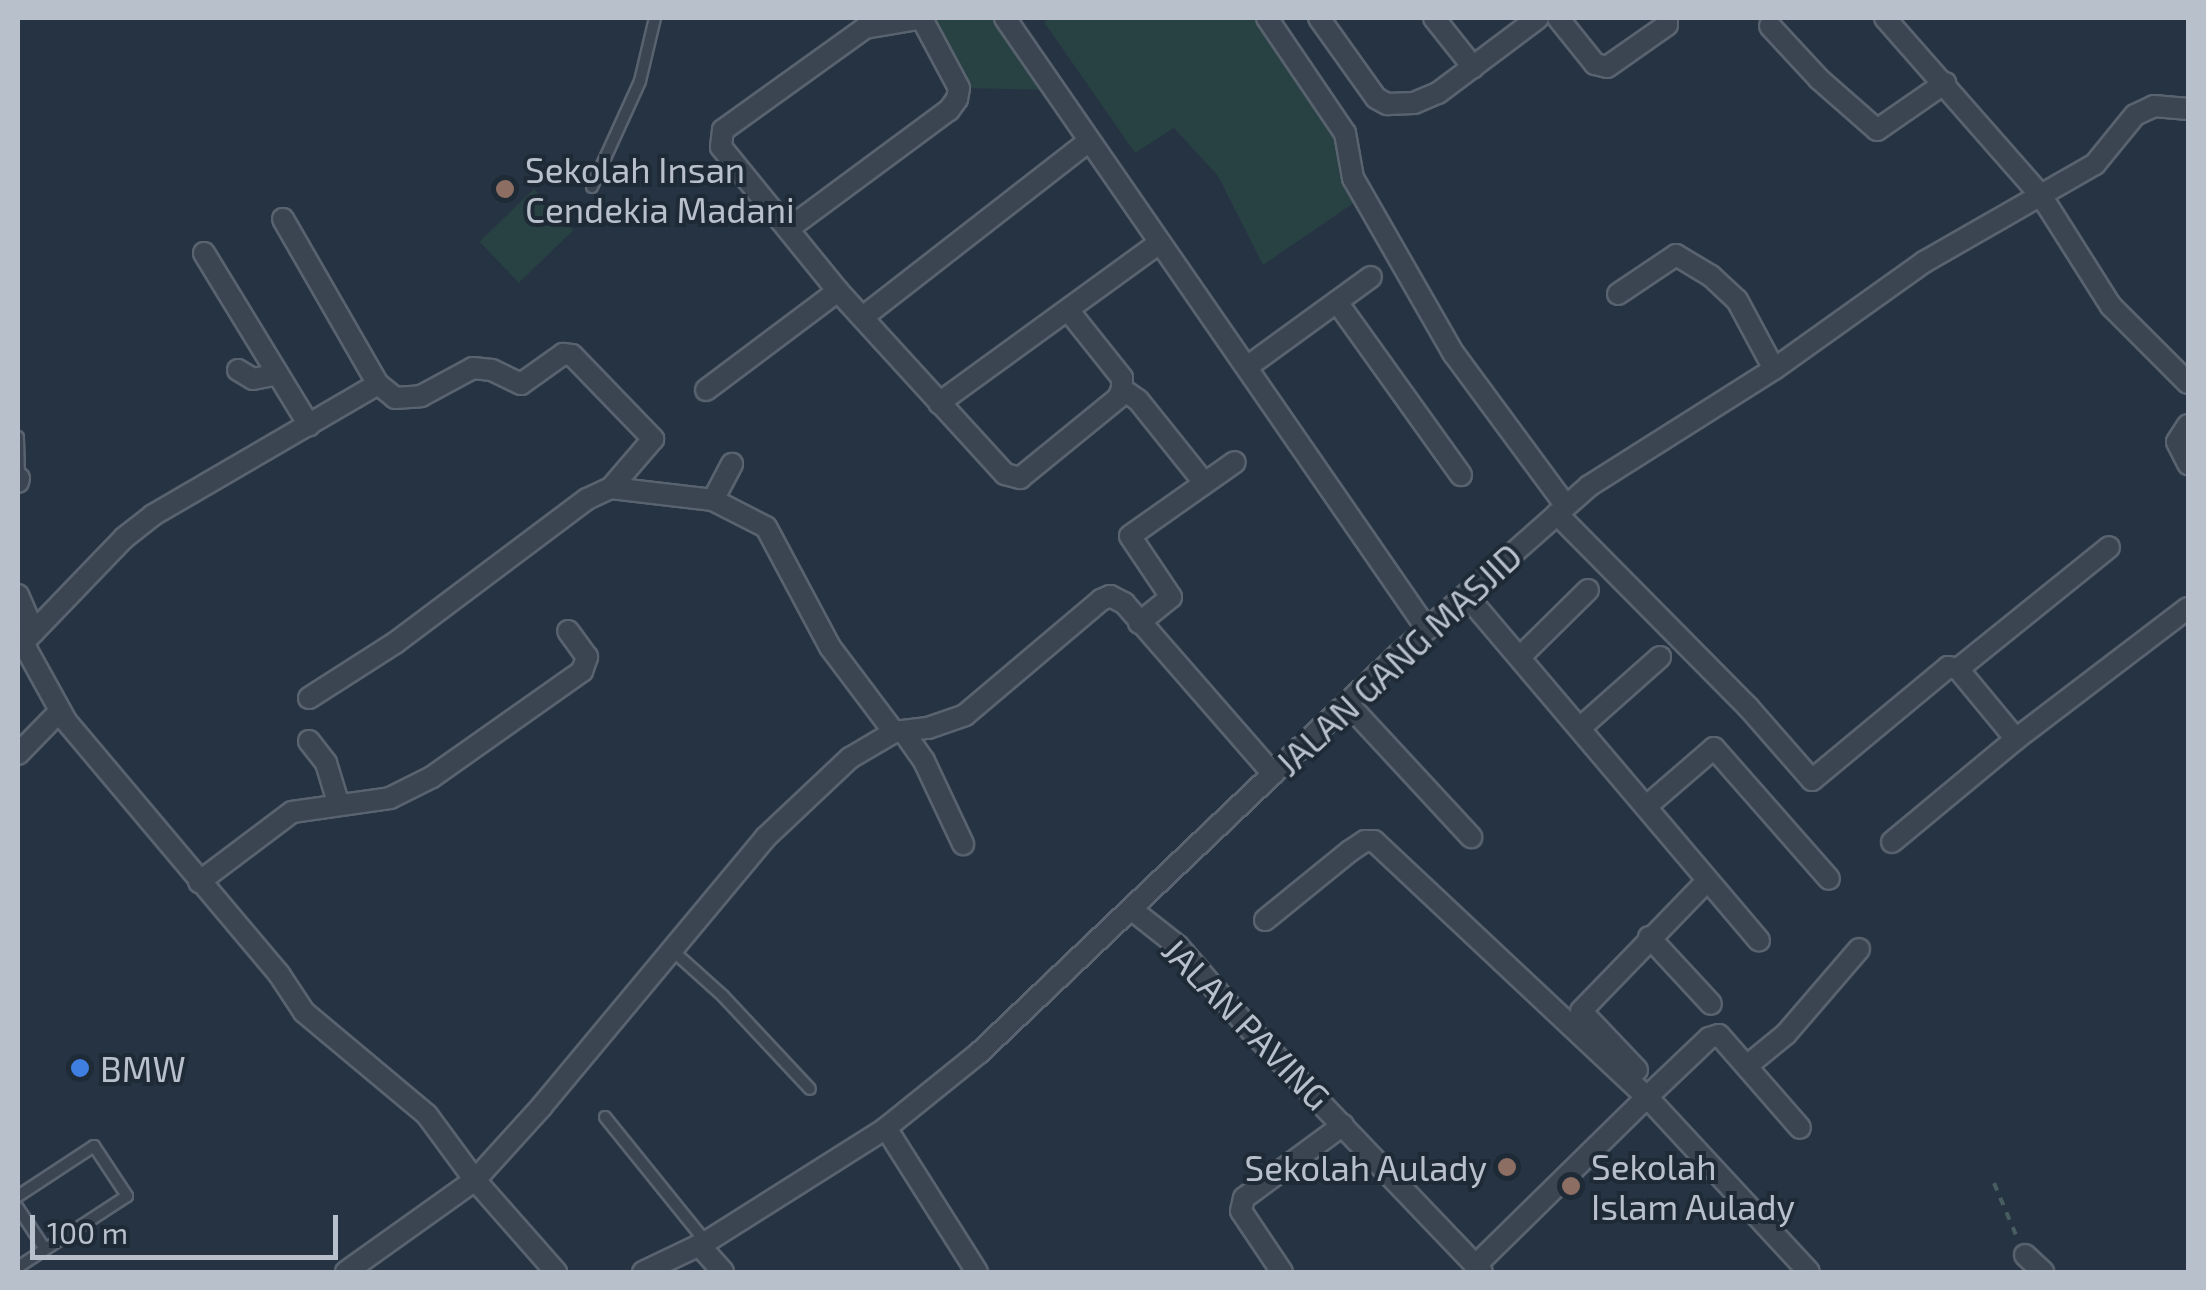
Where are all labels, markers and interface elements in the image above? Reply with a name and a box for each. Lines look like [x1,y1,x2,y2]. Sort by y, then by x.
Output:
place label: Sekolah Insan Cendekia Madani [525,148,795,230]
marker: Sekolah Insan Cendekia Madani [494,178,516,200]
street label: JALAN GANG MASJID [1266,534,1530,784]
street label: JALAN PAVING [1154,928,1340,1118]
place label: BMW [100,1047,186,1089]
marker: BMW [69,1057,91,1079]
place label: Sekolah Islam Aulady [1591,1145,1796,1227]
place label: Sekolah Aulady [1244,1146,1487,1188]
marker: Sekolah Aulady [1496,1156,1518,1178]
marker: Sekolah Islam Aulady [1560,1175,1582,1197]
scale bar [35,1195,342,1257]
text: 100 m [47,1214,128,1250]

